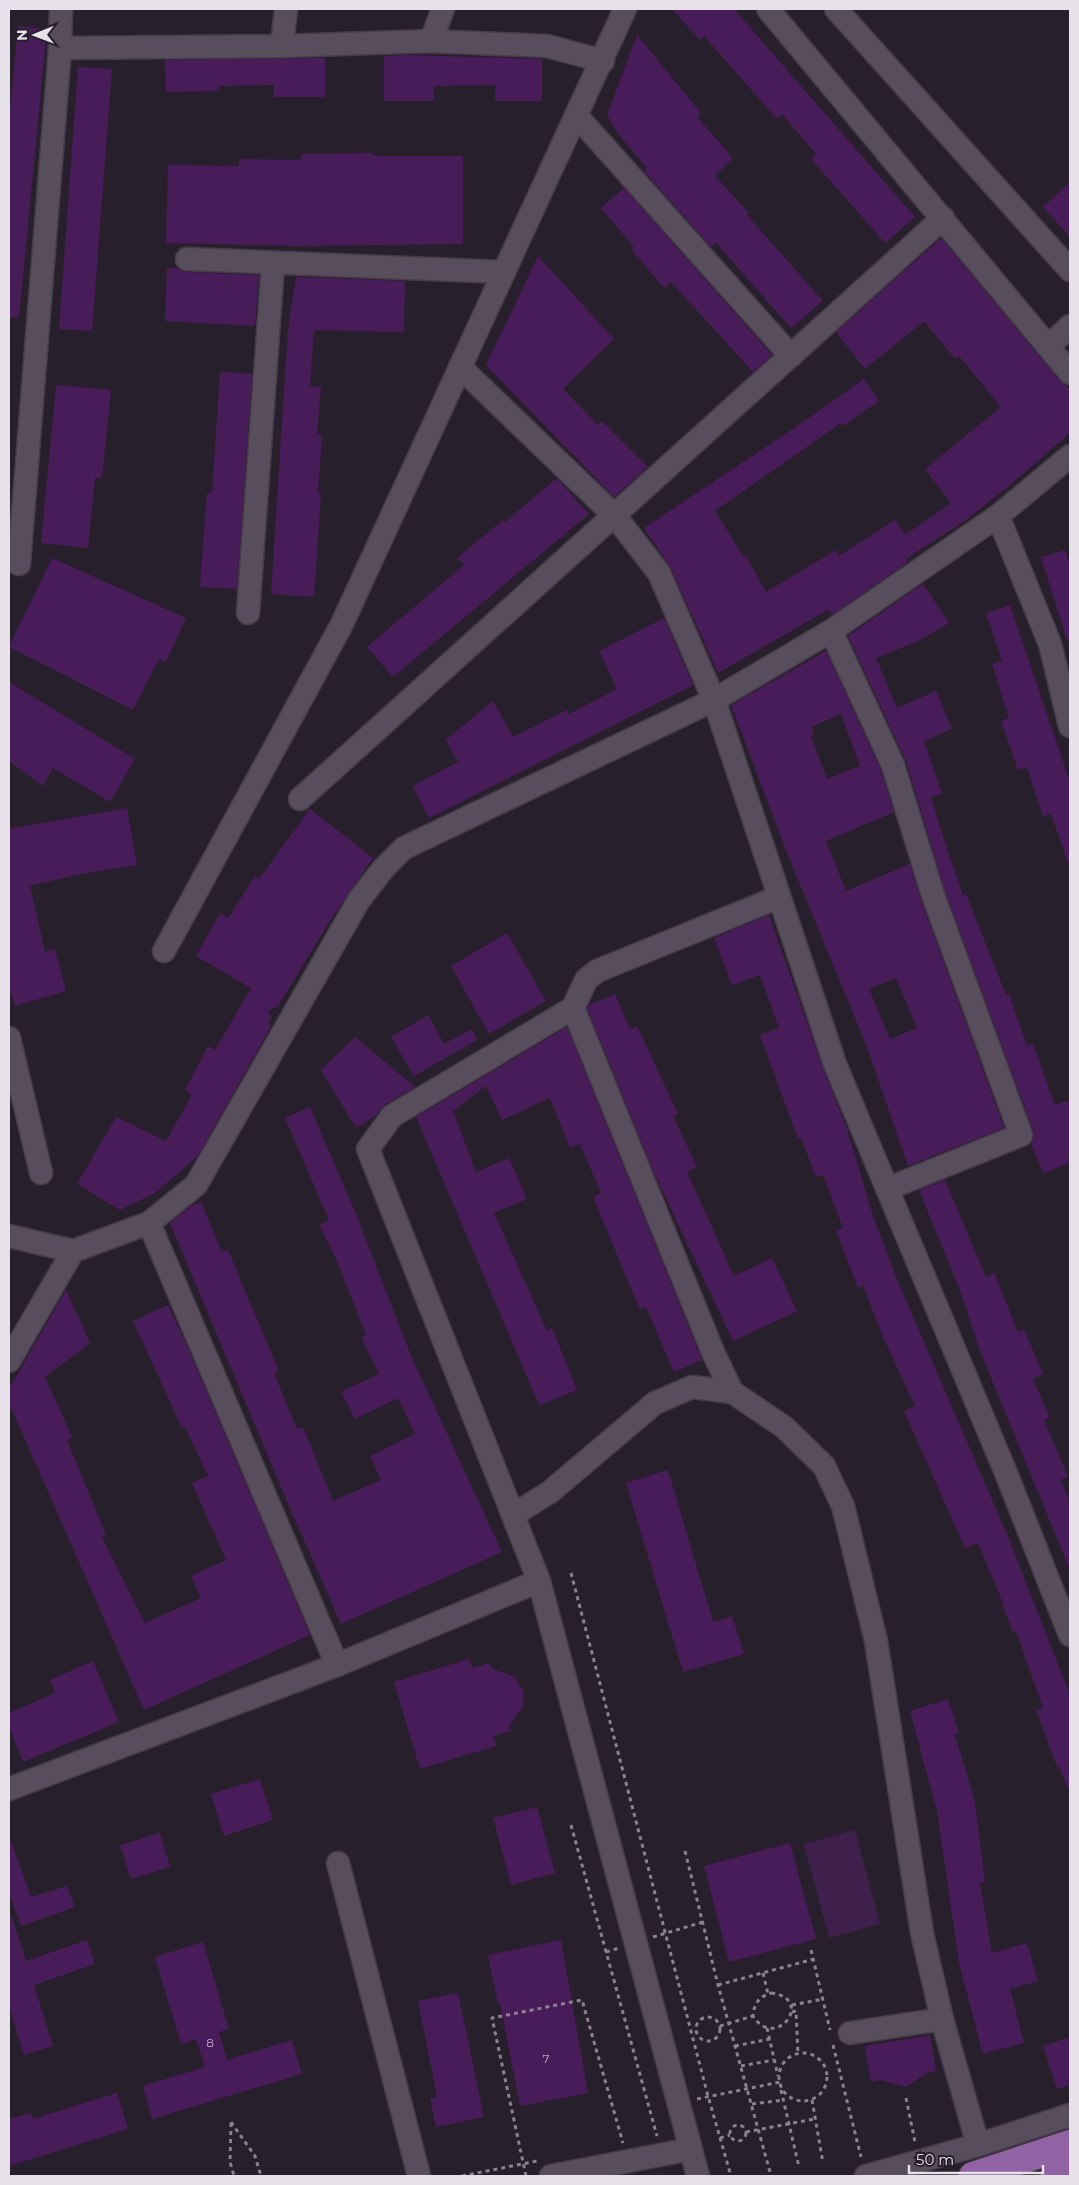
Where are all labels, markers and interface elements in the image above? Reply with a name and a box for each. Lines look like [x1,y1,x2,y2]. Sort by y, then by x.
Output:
north arrow [10,10,60,60]
text: N [13,29,31,41]
house number: 8 [206,2035,214,2050]
house number: 7 [542,2051,550,2066]
scale bar [909,2142,1043,2174]
text: 50 m [916,2150,954,2169]

